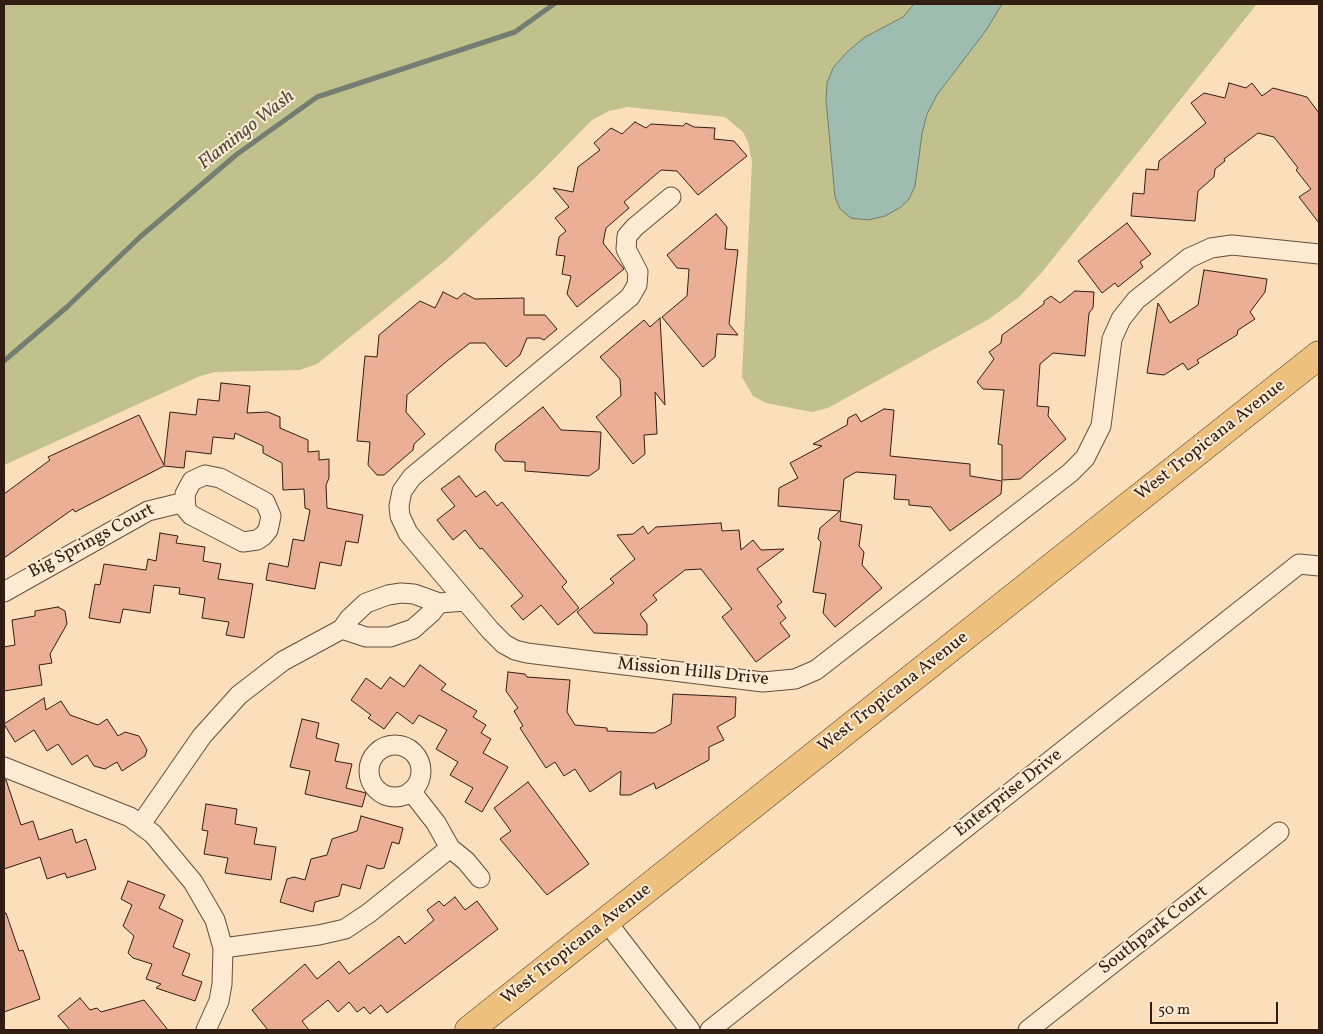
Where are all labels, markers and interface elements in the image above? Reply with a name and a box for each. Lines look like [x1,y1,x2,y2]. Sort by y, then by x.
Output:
water label: Flamingo Wash [194,86,300,176]
street label: West Tropicana Avenue [1132,376,1290,506]
street label: Big Springs Court [25,500,159,584]
street label: West Tropicana Avenue [815,628,973,758]
street label: Mission Hills Drive [616,654,770,692]
street label: Enterprise Drive [951,745,1067,843]
street label: West Tropicana Avenue [498,880,656,1010]
street label: Southpark Court [1095,882,1213,980]
scale bar [1153,992,1280,1024]
text: 50 m [1158,1000,1190,1021]

